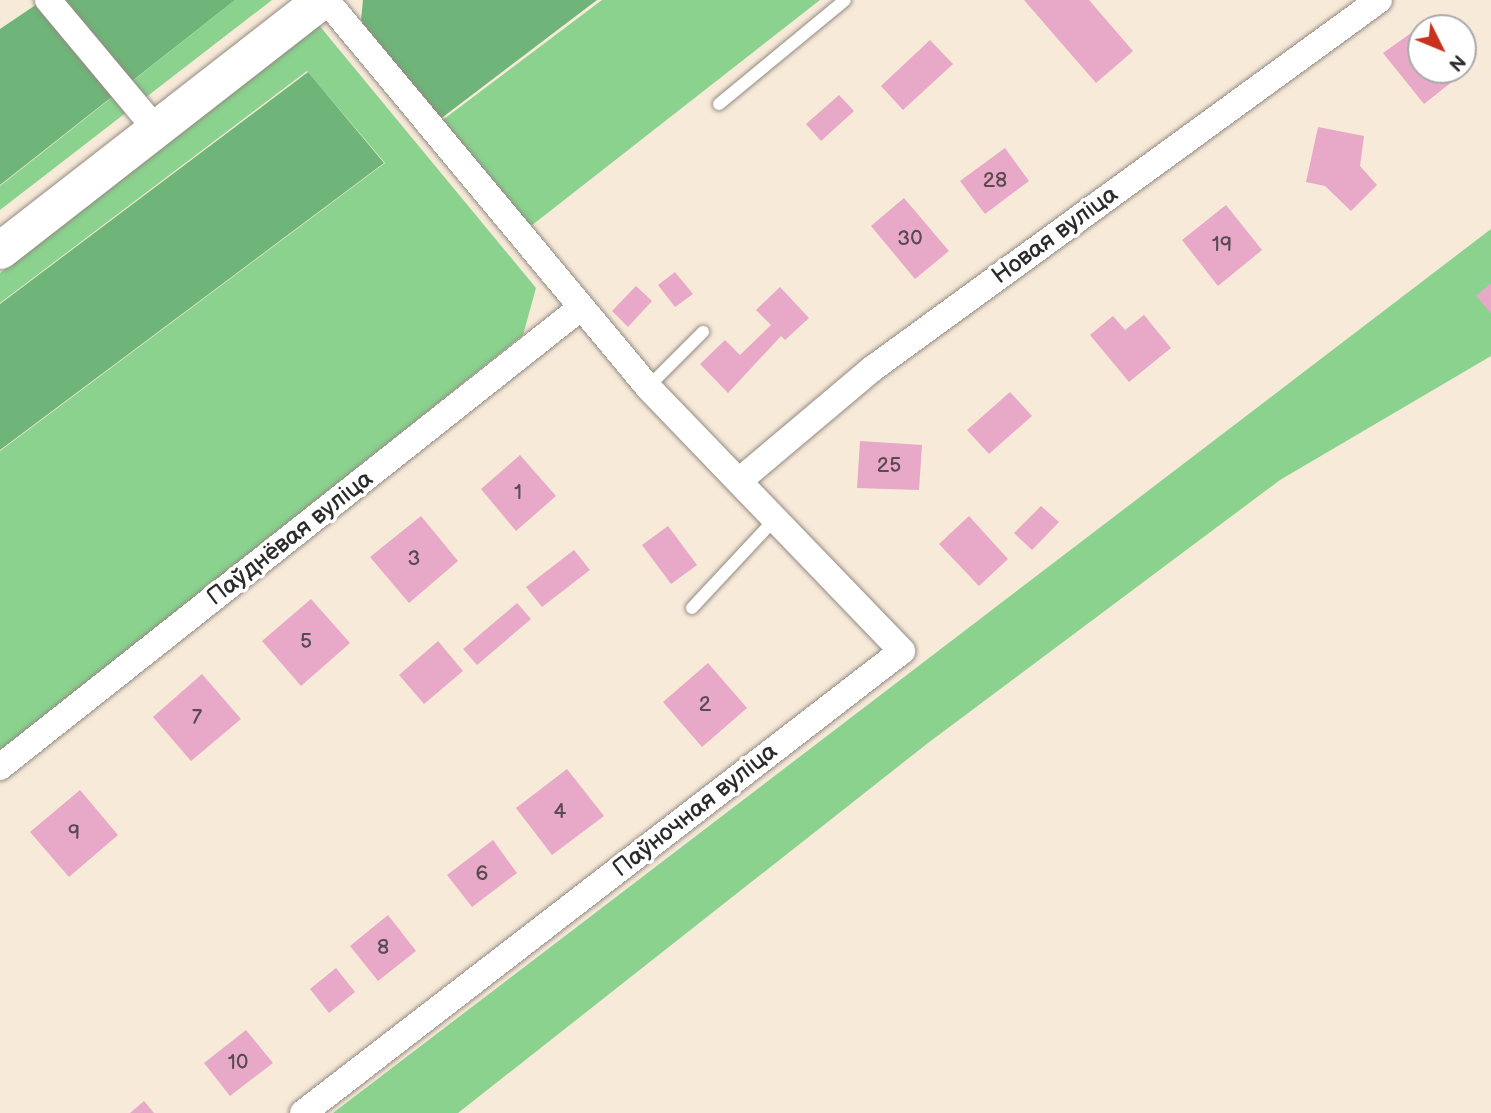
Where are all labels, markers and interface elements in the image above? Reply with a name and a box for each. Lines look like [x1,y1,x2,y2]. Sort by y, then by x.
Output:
north arrow [1407,14,1477,84]
text: N [1443,49,1470,75]
house number: 28 [983,168,1007,194]
street label: Новая вуліца [987,180,1123,290]
house number: 30 [897,226,923,252]
house number: 19 [1212,232,1232,258]
house number: 25 [877,453,901,479]
street label: Паўднёвая вуліца [201,464,379,612]
house number: 1 [514,480,522,506]
house number: 3 [408,546,420,572]
house number: 5 [300,629,312,655]
house number: 2 [699,692,711,718]
house number: 7 [192,705,202,731]
street label: Паўночная вуліца [607,737,783,883]
house number: 4 [554,799,566,825]
house number: 9 [68,820,80,846]
house number: 6 [476,861,488,887]
house number: 8 [377,935,389,961]
house number: 10 [228,1050,248,1076]

